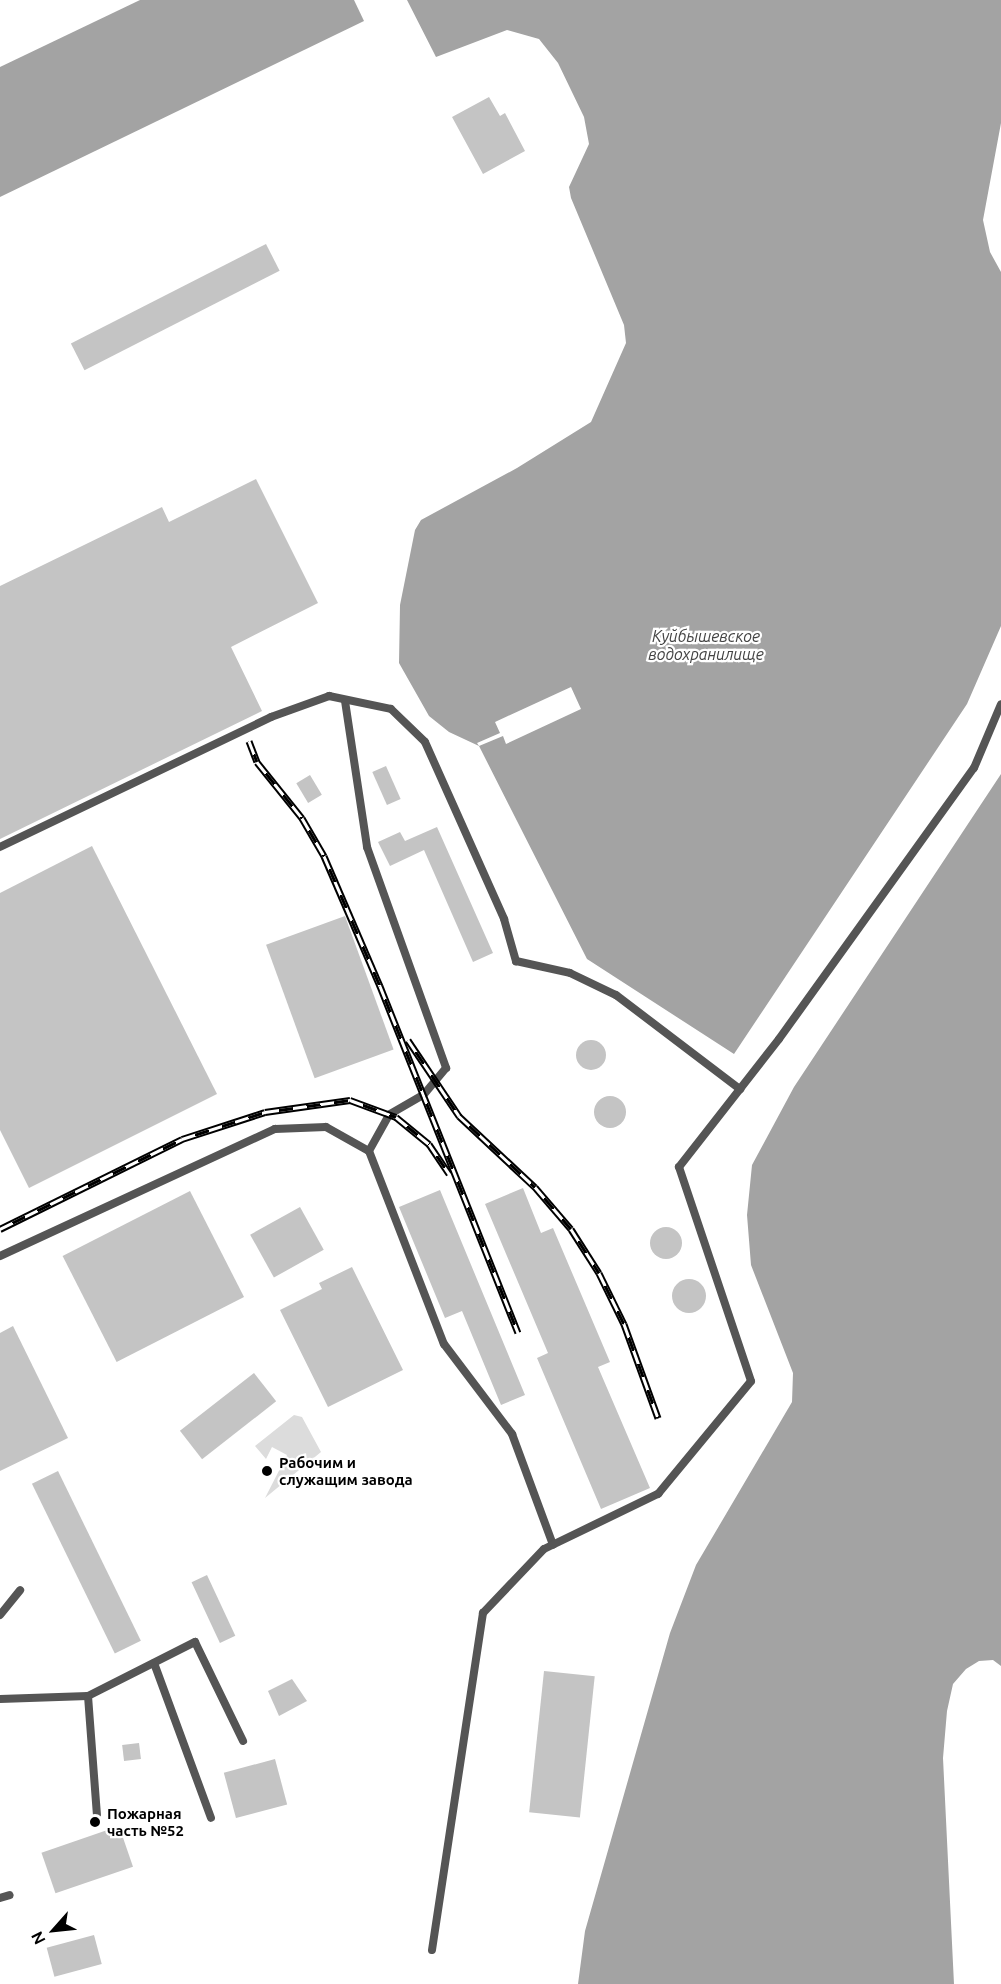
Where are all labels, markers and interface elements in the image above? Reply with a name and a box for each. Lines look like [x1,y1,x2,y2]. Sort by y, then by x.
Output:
water label: Куйбышевское водохранилище [648,626,764,664]
place label: Рабочим и служащим завода [279,1453,413,1488]
marker: Рабочим и служащим завода [260,1464,274,1478]
place label: Пожарная часть №52 [107,1804,184,1839]
marker: Пожарная часть №52 [88,1815,102,1829]
north arrow [24,1900,84,1960]
text: N [27,1929,49,1948]

